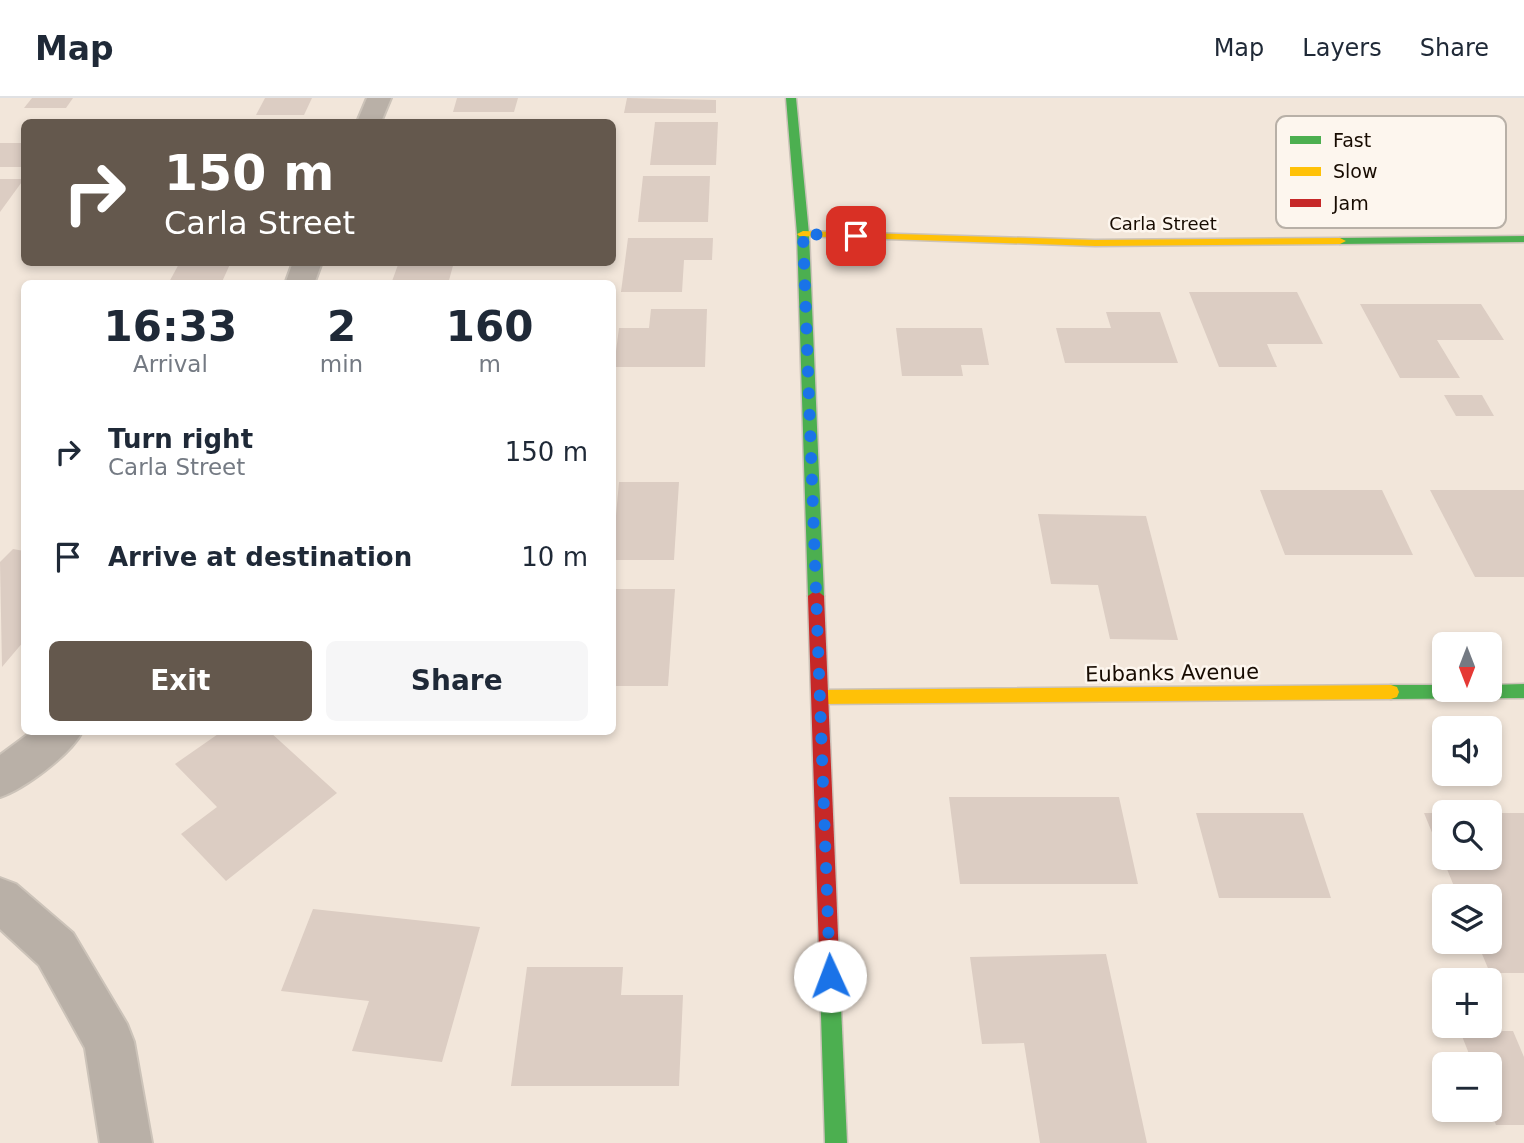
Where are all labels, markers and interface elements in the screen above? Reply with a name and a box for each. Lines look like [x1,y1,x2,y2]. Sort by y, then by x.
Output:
text: Map [35,29,114,68]
text: Map [1214,34,1264,62]
text: Layers [1302,34,1382,62]
text: Share [1420,34,1489,62]
legend [1276,116,1506,228]
text: Fast [1333,129,1371,151]
text: 150 m [164,145,334,202]
icon: right [49,147,140,238]
text: Slow [1333,160,1378,182]
text: Jam [1332,192,1369,214]
text: Carla Street [164,204,355,242]
pin [826,206,886,266]
street label: Carla Street [1109,213,1217,234]
icon: arrive [837,217,875,255]
text: 16:33 [104,302,237,351]
text: 2 [327,302,356,351]
text: 160 [446,302,533,351]
text: Arrival [133,351,208,377]
text: min [320,351,363,377]
text: m [478,351,501,377]
text: Turn right [108,424,253,454]
icon: right [49,433,87,471]
text: 150 m [505,437,588,467]
text: Carla Street [108,454,245,480]
icon: arrive [49,538,87,576]
text: Arrive at destination [108,542,412,572]
text: 10 m [521,542,588,572]
north arrow [1432,632,1502,702]
map controls [1432,632,1502,1122]
button: Exit [49,641,312,721]
button: Share [326,641,588,721]
street label: Eubanks Avenue [1085,659,1259,687]
button: sound [1432,716,1502,786]
button: search [1432,800,1502,870]
button: layers [1432,884,1502,954]
position arrow [793,939,867,1013]
button: + [1432,968,1502,1038]
button: − [1432,1052,1502,1122]

